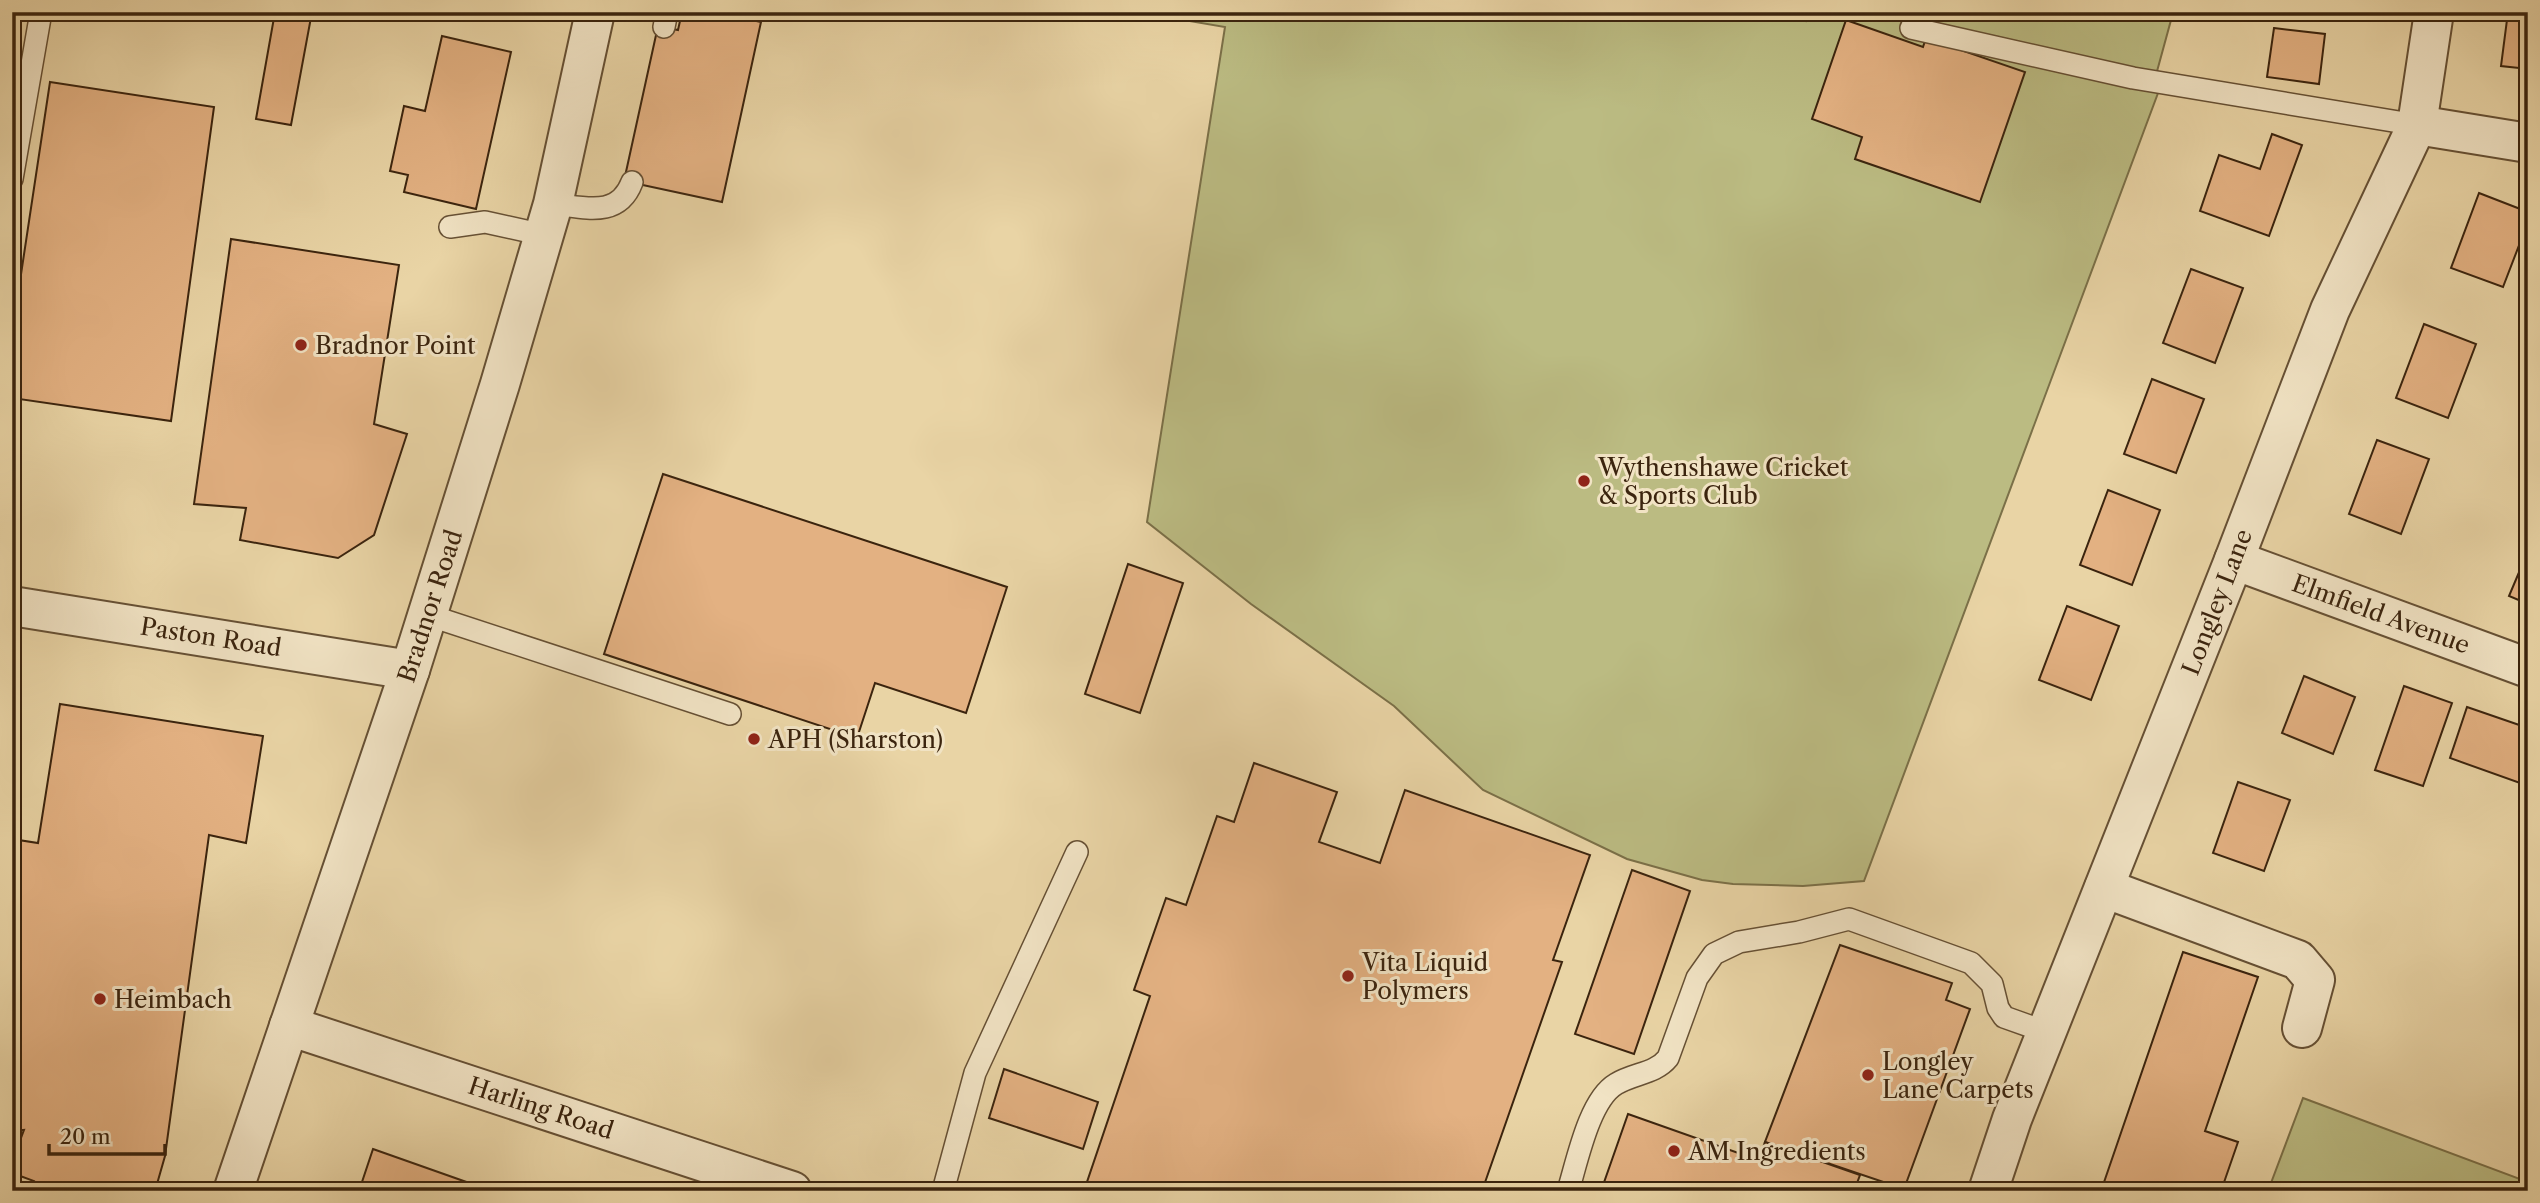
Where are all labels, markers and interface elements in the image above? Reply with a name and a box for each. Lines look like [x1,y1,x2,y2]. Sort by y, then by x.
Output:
place label: Bradnor Point [315,331,476,360]
marker: Bradnor Point [293,337,309,353]
place label: Wythenshawe Cricket & Sports Club [1597,453,1849,510]
marker: Wythenshawe Cricket & Sports Club [1576,473,1592,489]
street label: Longley Lane [2176,525,2258,679]
street label: Bradnor Road [392,526,468,686]
street label: Elmfield Avenue [2288,568,2474,660]
street label: Paston Road [138,612,284,663]
place label: APH (Sharston) [767,725,943,754]
marker: APH (Sharston) [746,731,762,747]
place label: Vita Liquid Polymers [1361,948,1488,1005]
marker: Vita Liquid Polymers [1340,968,1356,984]
place label: Heimbach [114,985,232,1014]
marker: Heimbach [92,991,108,1007]
place label: Longley Lane Carpets [1882,1047,2034,1104]
marker: Longley Lane Carpets [1860,1067,1876,1083]
street label: Harling Road [465,1071,618,1145]
scale bar [49,1112,164,1156]
text: 20 m [60,1124,111,1149]
place label: AM Ingredients [1687,1137,1866,1166]
marker: AM Ingredients [1666,1143,1682,1159]

